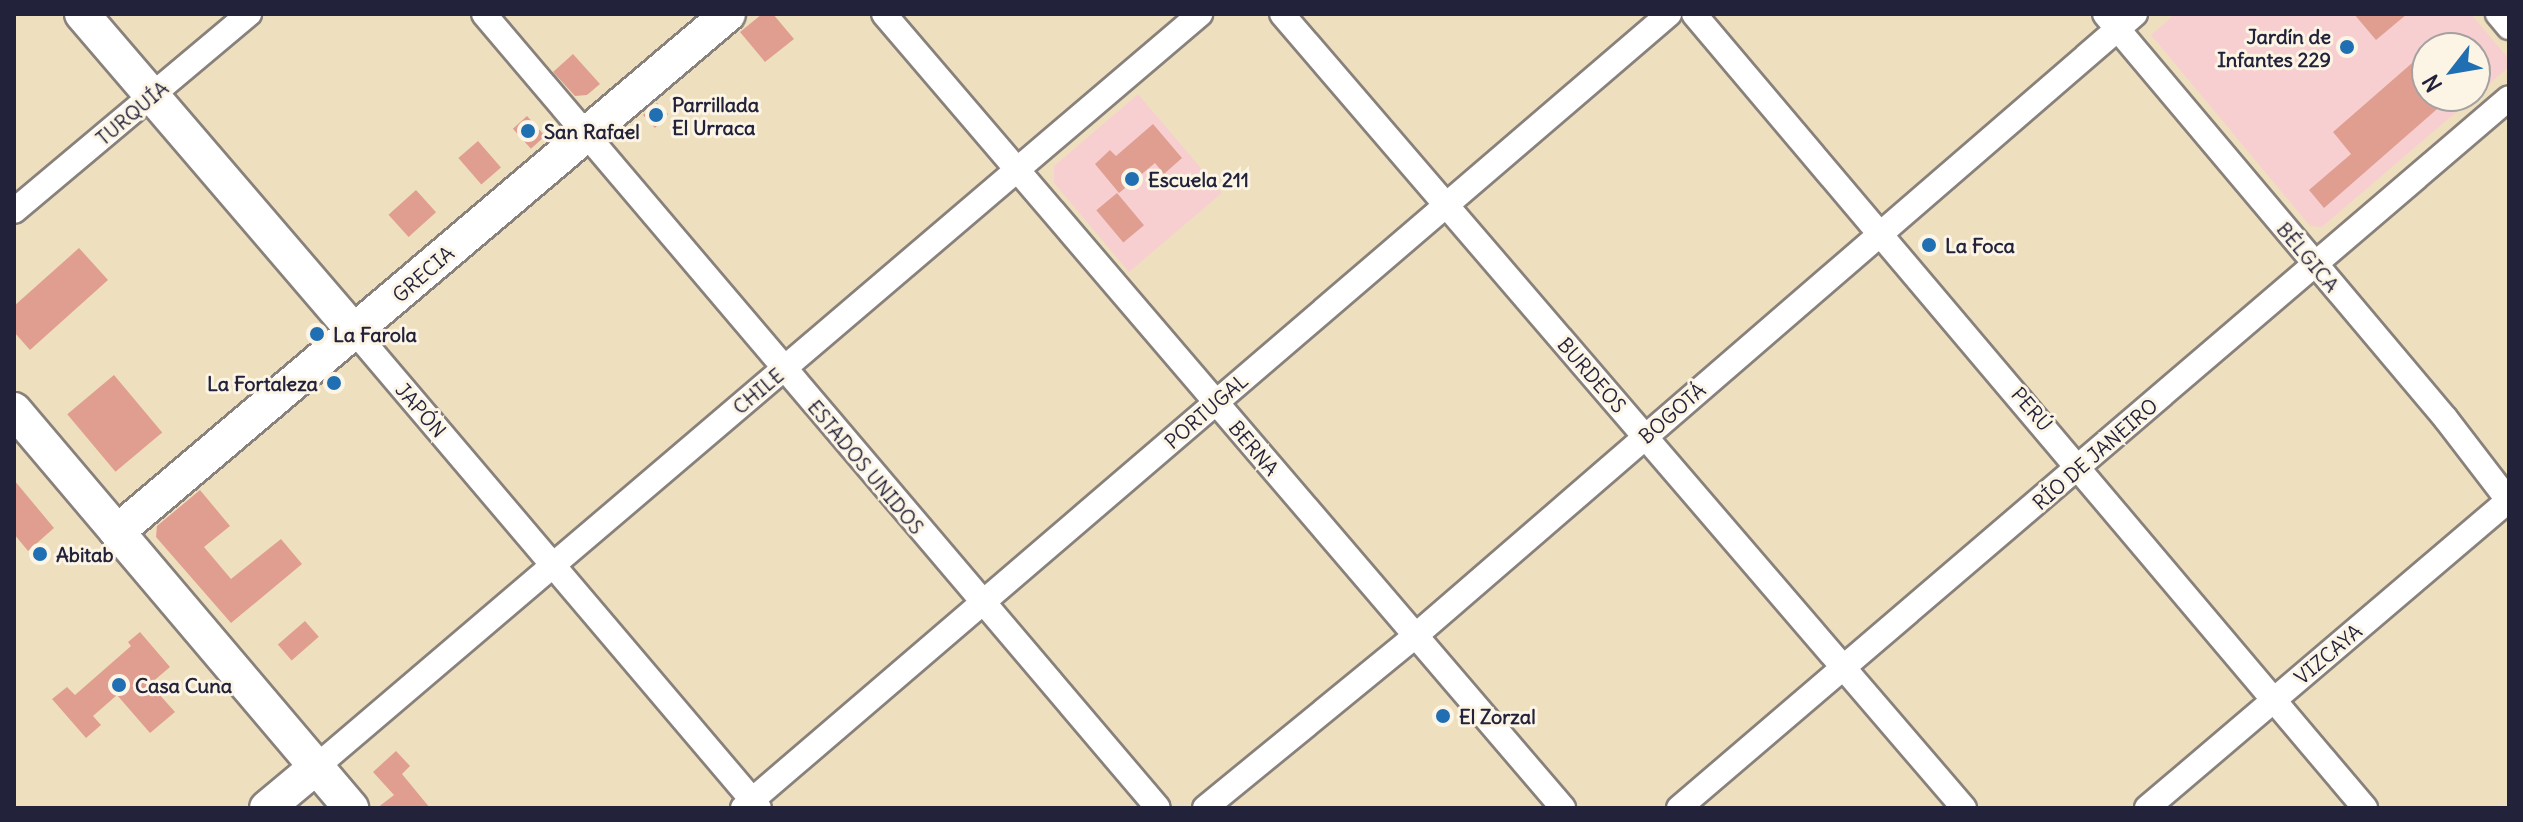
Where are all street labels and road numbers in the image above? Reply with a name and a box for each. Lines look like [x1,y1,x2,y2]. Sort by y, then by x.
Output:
street label: TURQUÍA [91,76,173,150]
street label: BÉLGICA [2272,217,2344,297]
street label: GRECIA [387,241,459,307]
street label: BURDEOS [1553,333,1631,417]
street label: CHILE [728,363,788,419]
street label: PORTUGAL [1160,368,1252,454]
street label: JAPÓN [391,378,451,442]
street label: BOGOTÁ [1634,378,1710,448]
street label: PERÚ [2006,382,2058,436]
street label: RÍO DE JANEIRO [2028,393,2162,515]
street label: ESTADOS UNIDOS [803,395,929,539]
street label: BERNA [1224,416,1284,480]
street label: VIZCAYA [2289,619,2367,689]

